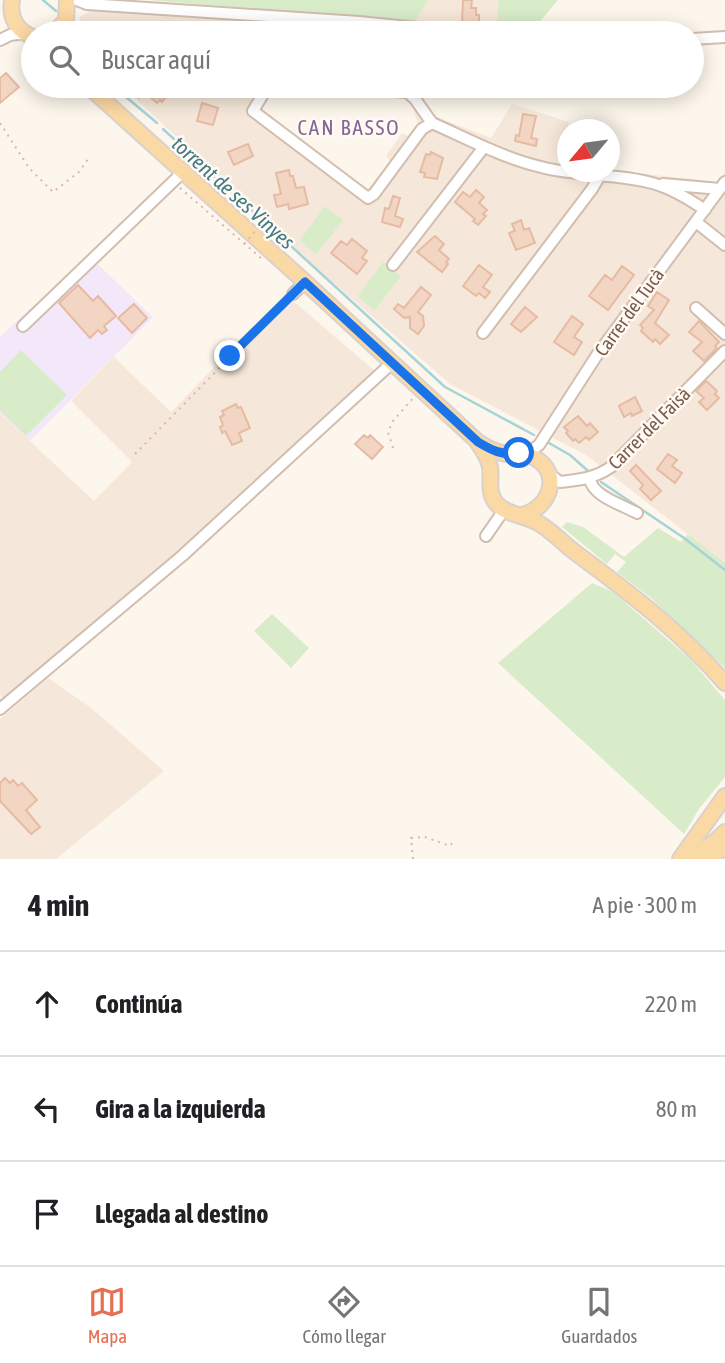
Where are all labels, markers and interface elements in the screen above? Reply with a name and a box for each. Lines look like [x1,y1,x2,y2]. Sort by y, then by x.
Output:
search box [21,21,704,98]
icon: search [45,41,83,79]
text: Buscar aquí [101,45,211,75]
district label: CAN BASSO [297,115,401,139]
north arrow [557,119,620,182]
water label: torrent de ses Vinyes [168,131,300,254]
street label: Carrer del Tucà [590,264,668,360]
route end [214,340,245,371]
street label: Carrer del Faisà [603,382,695,474]
route start [503,437,534,468]
text: 4 min [28,888,89,922]
text: A pie · 300 m [593,892,697,918]
icon: ahead [28,985,66,1023]
text: Continúa [95,989,182,1019]
text: 220 m [645,991,697,1017]
icon: left [28,1090,66,1128]
text: Gira a la izquierda [95,1094,266,1124]
text: 80 m [656,1096,697,1122]
icon: arrive [28,1195,66,1233]
text: Llegada al destino [95,1199,268,1229]
tab: Mapa [88,1283,127,1347]
tab: Cómo llegar [302,1283,386,1347]
tab: Guardados [561,1283,637,1347]

